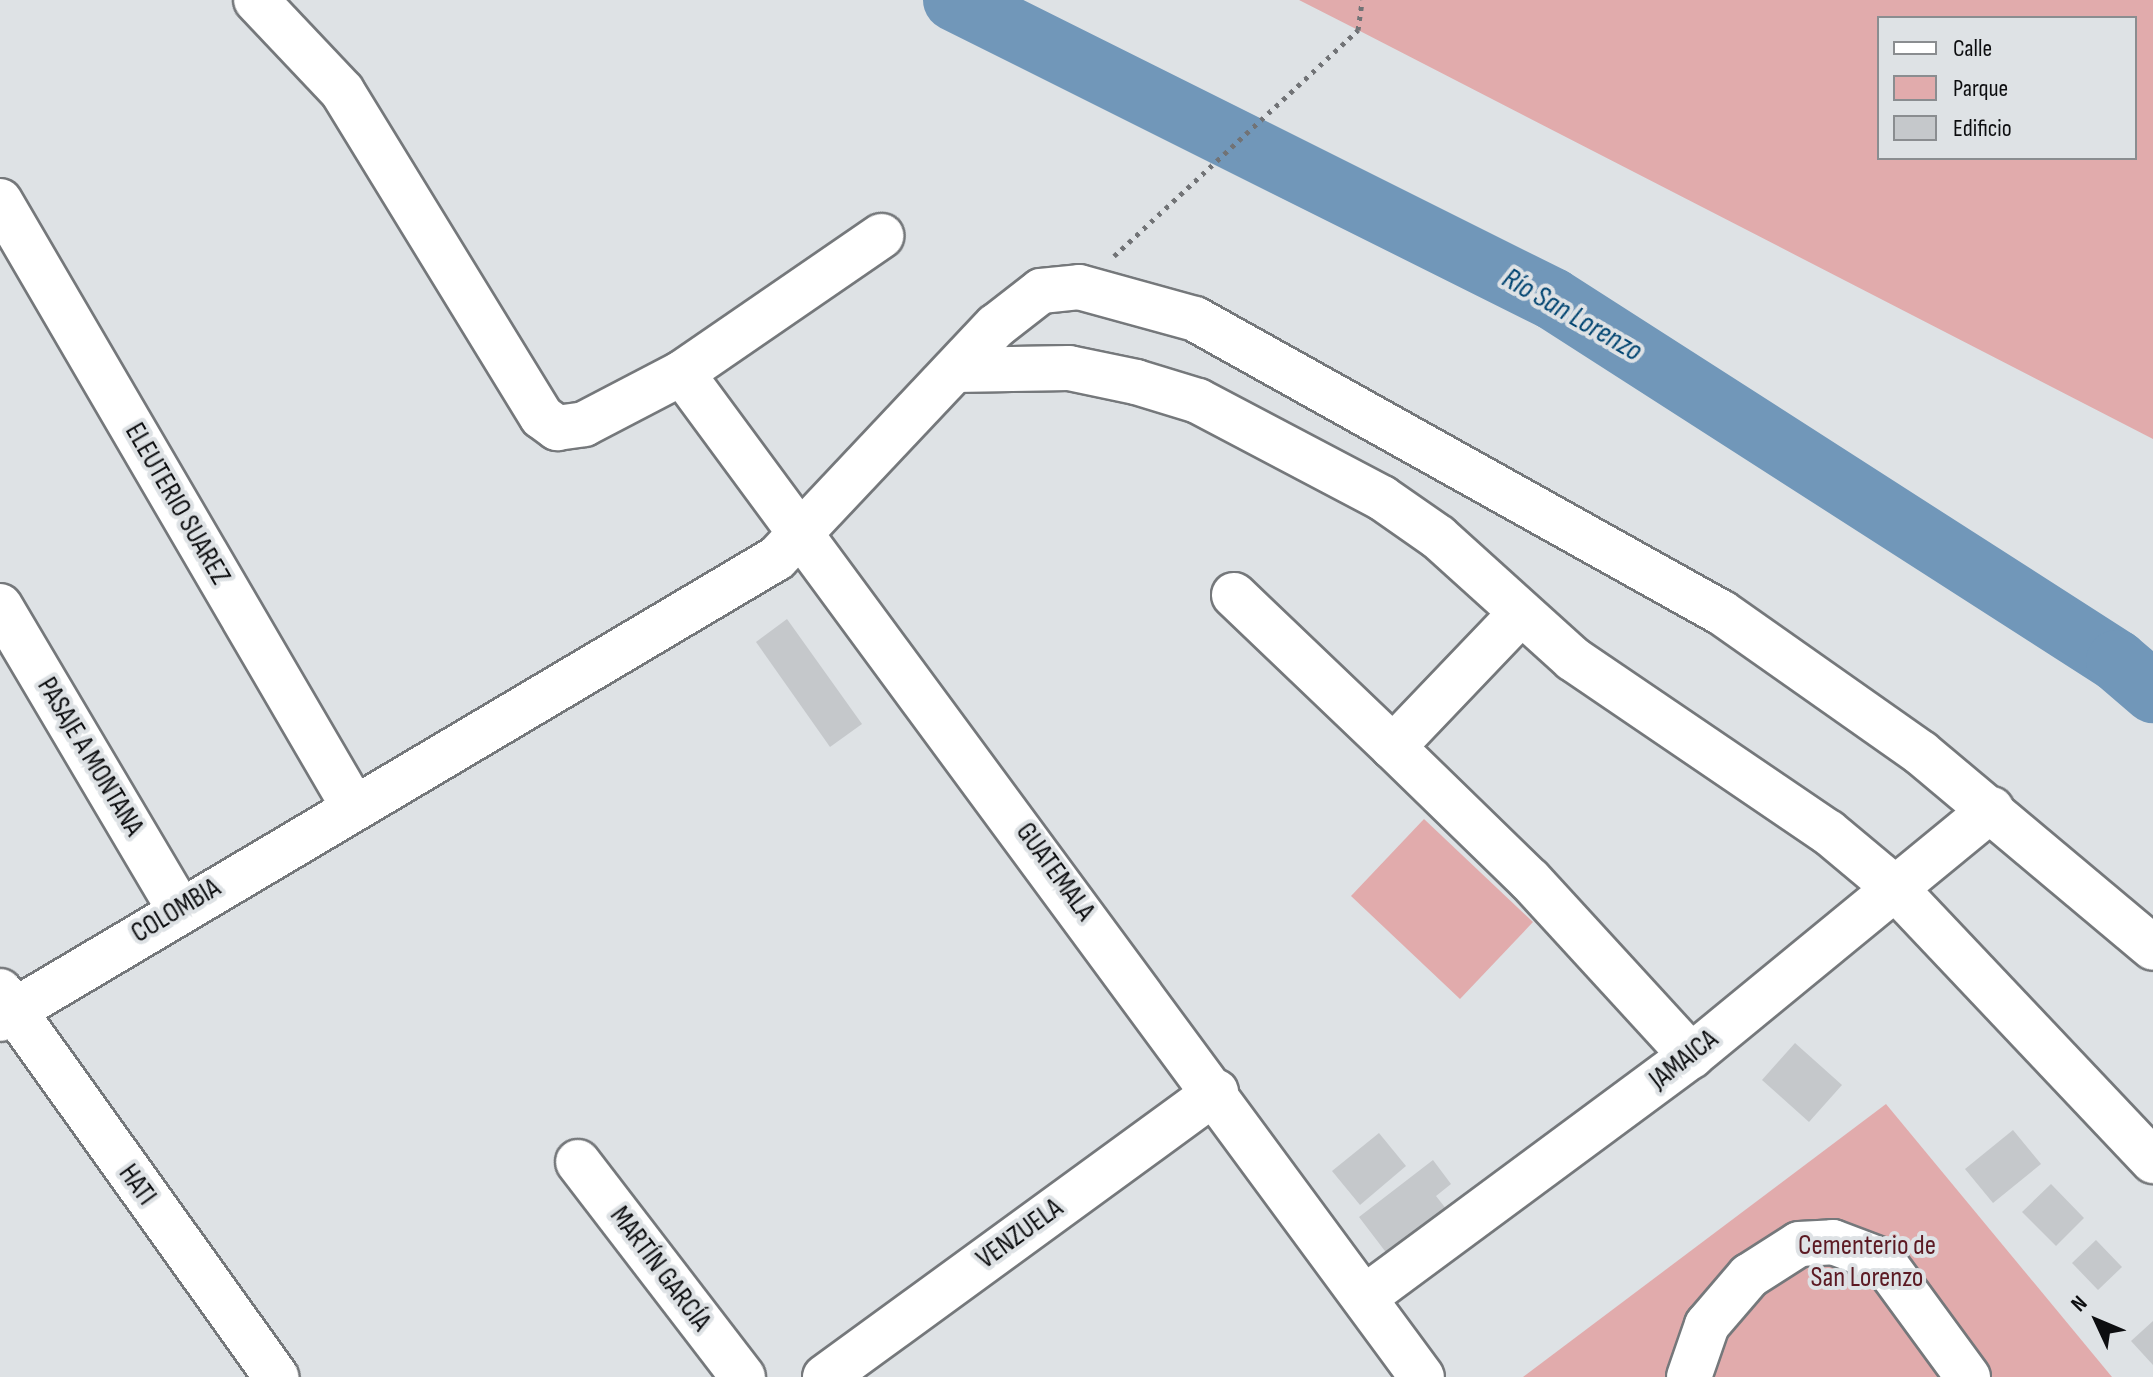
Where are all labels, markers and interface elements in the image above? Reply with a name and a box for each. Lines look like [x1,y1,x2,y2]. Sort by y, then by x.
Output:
legend [1877,16,2137,160]
text: Calle [1953,34,1992,63]
text: Parque [1953,74,2008,103]
text: Edificio [1953,114,2012,143]
water label: Río San Lorenzo [1496,261,1648,369]
street label: ELEUTERIO SUAREZ [117,417,237,591]
street label: PASAJE A MONTANA [30,672,150,842]
street label: GUATEMALA [1008,817,1102,927]
street label: COLOMBIA [126,871,226,951]
street label: JAMAICA [1643,1023,1725,1097]
street label: HATI [111,1158,163,1212]
street label: VENZUELA [970,1192,1070,1276]
street label: MARTÍN GARCÍA [602,1200,718,1338]
park label: Cementerio de San Lorenzo [1798,1229,1936,1295]
north arrow [2057,1281,2137,1361]
text: N [2066,1290,2093,1318]

